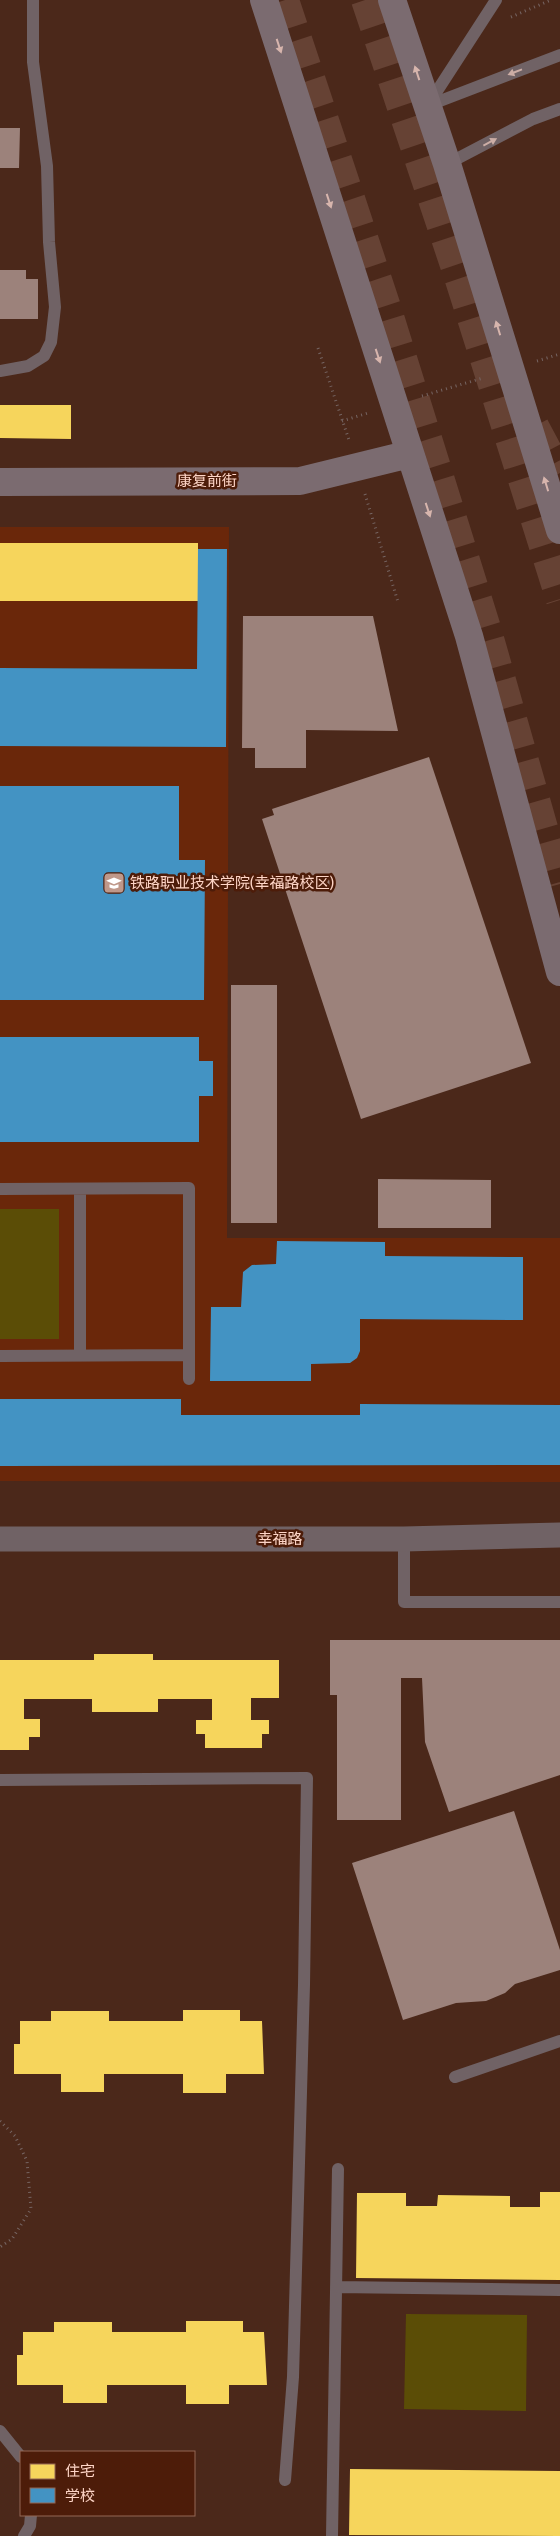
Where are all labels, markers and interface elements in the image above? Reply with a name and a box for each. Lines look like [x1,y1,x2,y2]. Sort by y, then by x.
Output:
one-way arrow [275,39,283,54]
one-way arrow [412,66,420,81]
one-way arrow [507,69,522,77]
one-way arrow [483,137,497,146]
one-way arrow [325,194,333,209]
one-way arrow [493,321,501,336]
one-way arrow [375,348,383,363]
street label: 康复前街 [177,472,237,490]
one-way arrow [541,476,549,491]
one-way arrow [425,503,433,518]
school or university icon: 铁路职业技术学院(幸福路校区) [102,871,126,895]
place label: 铁路职业技术学院(幸福路校区) [130,874,334,892]
street label: 幸福路 [257,1530,303,1548]
legend [20,2451,195,2516]
text: 住宅 [65,2462,95,2480]
text: 学校 [65,2487,95,2505]

